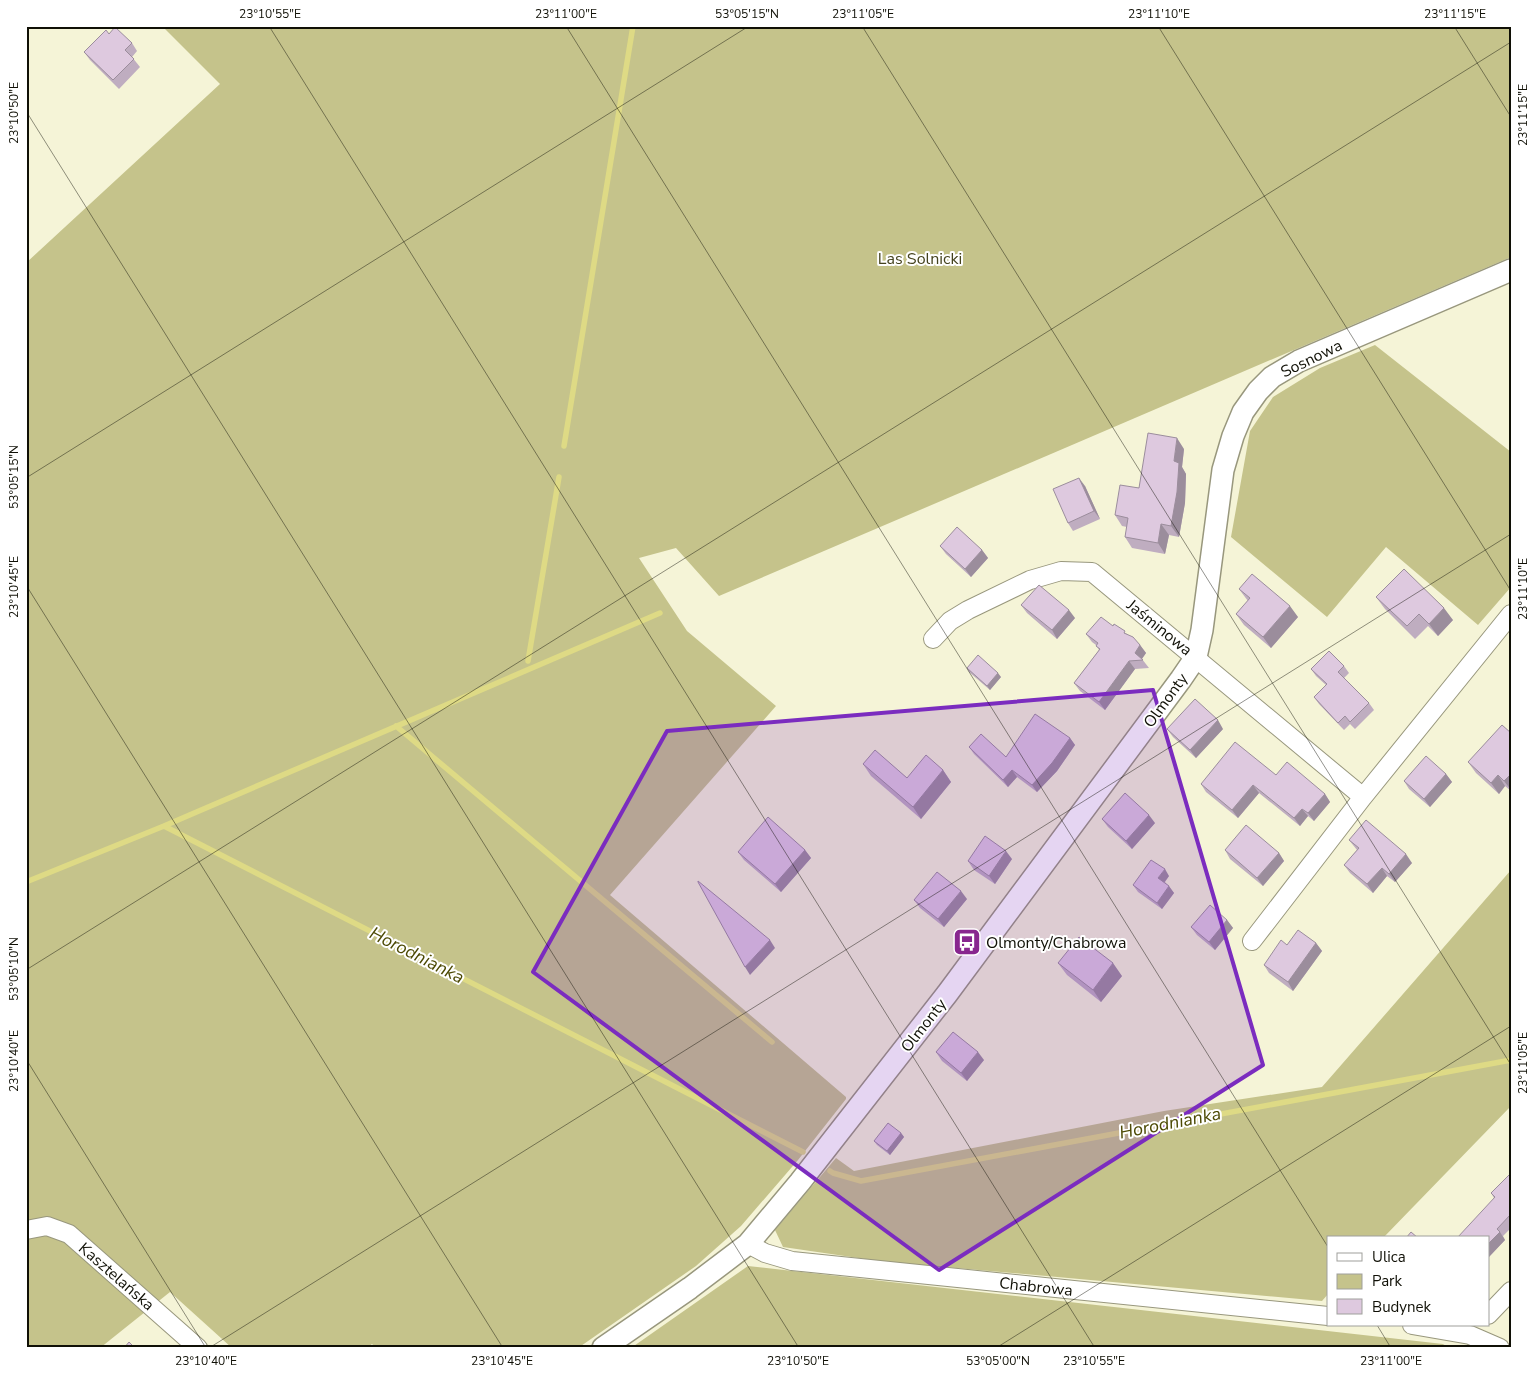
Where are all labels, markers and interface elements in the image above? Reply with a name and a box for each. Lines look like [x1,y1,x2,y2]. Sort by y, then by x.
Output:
text: 23°10'55"E [239,6,301,22]
text: 23°11'00"E [535,6,597,22]
text: 53°05'15"N [715,6,779,22]
text: 23°11'05"E [832,6,894,22]
text: 23°11'10"E [1128,6,1190,22]
text: 23°11'15"E [1424,6,1486,22]
text: 23°10'50"E [6,82,22,144]
text: 23°11'15"E [1515,84,1531,146]
park label: Las Solnicki [878,248,962,270]
street label: Sosnowa [1277,335,1346,383]
text: 53°05'15"N [6,445,22,509]
text: 23°10'45"E [6,556,22,618]
text: 23°11'10"E [1515,558,1531,620]
street label: Jaśminowa [1121,594,1197,661]
street label: Olmonty [1139,668,1194,732]
water label: Horodnianka [366,921,468,989]
bus stop icon: Olmonty/Chabrowa [952,927,982,957]
place label: Olmonty/Chabrowa [986,932,1126,954]
text: 53°05'10"N [6,937,22,1001]
street label: Olmonty [896,994,952,1057]
text: 23°10'40"E [6,1030,22,1092]
text: 23°11'05"E [1515,1032,1531,1094]
water label: Horodnianka [1117,1101,1223,1145]
legend [1327,1236,1490,1326]
street label: Kasztelańska [74,1238,159,1316]
text: Ulica [1372,1247,1406,1267]
text: Park [1372,1271,1402,1291]
street label: Chabrowa [998,1272,1074,1302]
text: Budynek [1372,1297,1432,1317]
text: 23°10'40"E [175,1353,237,1369]
text: 23°10'45"E [471,1353,533,1369]
text: 23°10'50"E [767,1353,829,1369]
text: 53°05'00"N [966,1353,1030,1369]
text: 23°10'55"E [1063,1353,1125,1369]
text: 23°11'00"E [1360,1353,1422,1369]

